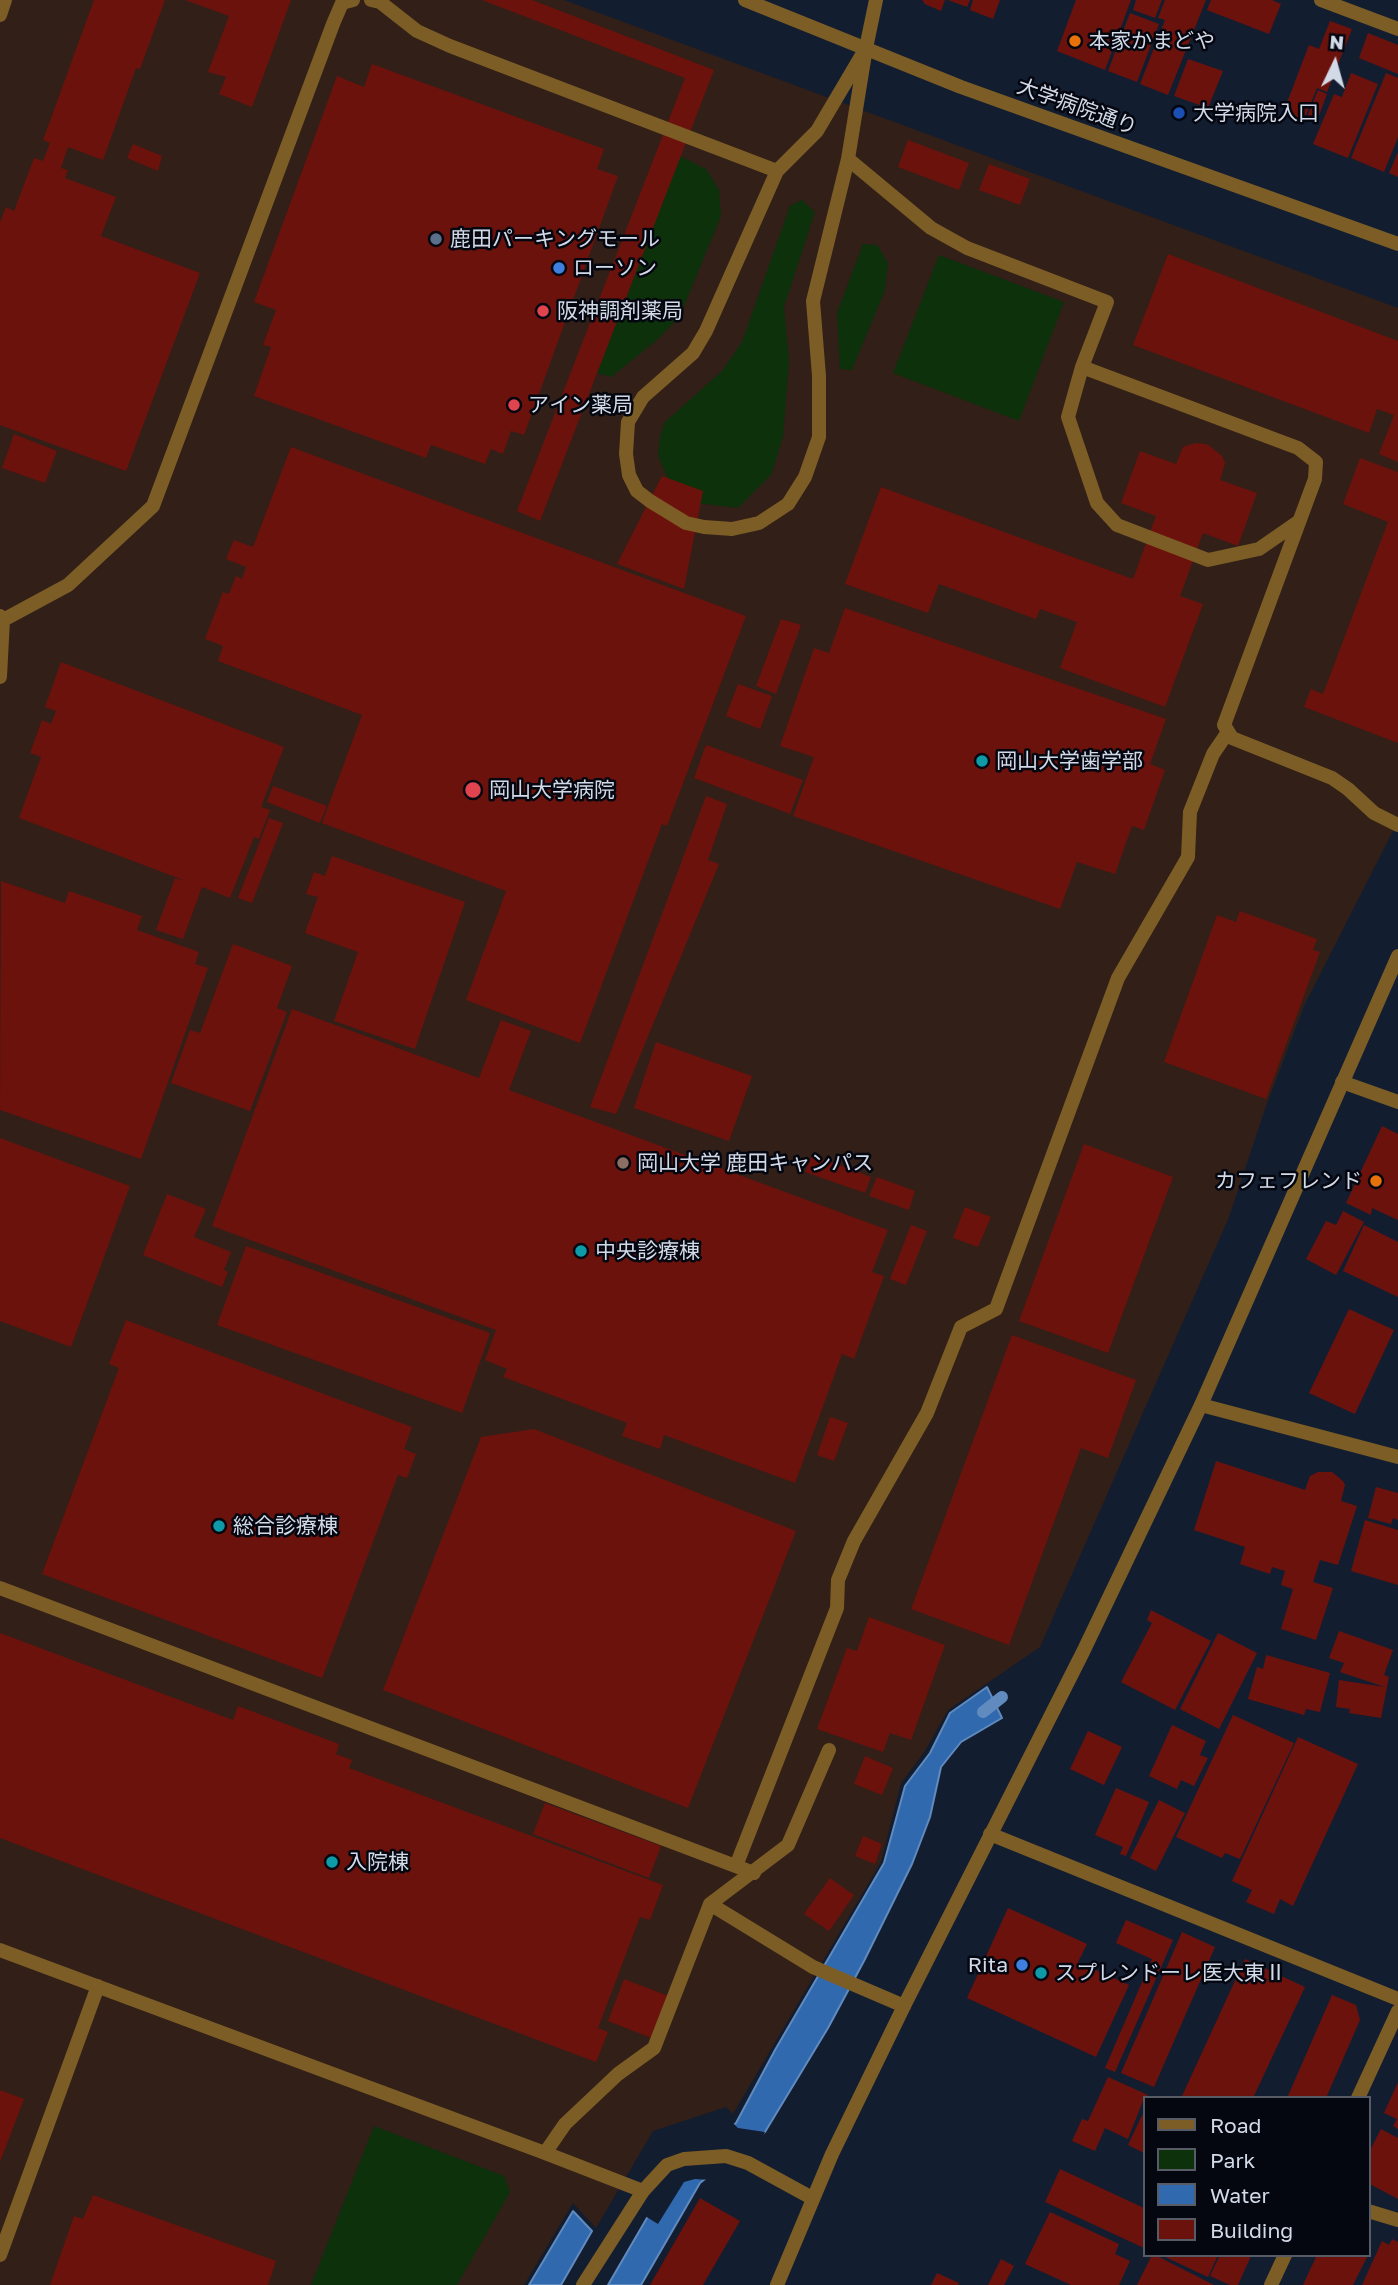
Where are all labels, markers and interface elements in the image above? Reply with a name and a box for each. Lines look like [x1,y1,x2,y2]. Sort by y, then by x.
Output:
place label: 本家かまどや [1089,28,1215,54]
north arrow [1300,28,1370,98]
text: N [1329,29,1345,54]
marker: 本家かまどや [1067,33,1083,49]
street label: 大学病院通り [1013,74,1141,140]
place label: 大学病院入口 [1193,100,1319,126]
marker: 大学病院入口 [1171,105,1187,121]
place label: 鹿田パーキングモール [450,226,660,252]
marker: 鹿田パーキングモール [428,231,444,247]
place label: ローソン [573,255,657,281]
marker: ローソン [551,260,567,276]
place label: 阪神調剤薬局 [557,298,683,324]
marker: 阪神調剤薬局 [535,303,551,319]
place label: アイン薬局 [528,392,633,418]
marker: アイン薬局 [506,397,522,413]
place label: 岡山大学歯学部 [996,748,1143,774]
marker: 岡山大学歯学部 [974,753,990,769]
place label: 岡山大学病院 [489,777,615,803]
marker: 岡山大学病院 [463,780,483,800]
place label: 岡山大学 鹿田キャンパス [637,1150,873,1176]
marker: 岡山大学 鹿田キャンパス [615,1155,631,1171]
place label: カフェフレンド [1215,1168,1362,1194]
marker: カフェフレンド [1368,1173,1384,1189]
place label: 中央診療棟 [595,1238,700,1264]
marker: 中央診療棟 [573,1243,589,1259]
place label: 総合診療棟 [233,1513,338,1539]
marker: 総合診療棟 [211,1518,227,1534]
place label: 入院棟 [346,1849,409,1875]
marker: 入院棟 [324,1854,340,1870]
place label: Rita [968,1952,1008,1978]
marker: Rita [1014,1957,1030,1973]
place label: スプレンドーレ医大東Ⅱ [1055,1960,1286,1986]
marker: スプレンドーレ医大東Ⅱ [1033,1965,1049,1981]
legend [1142,2096,1370,2257]
text: Road [1210,2112,1261,2138]
text: Park [1210,2147,1255,2173]
text: Water [1210,2182,1270,2208]
text: Building [1210,2217,1293,2243]

